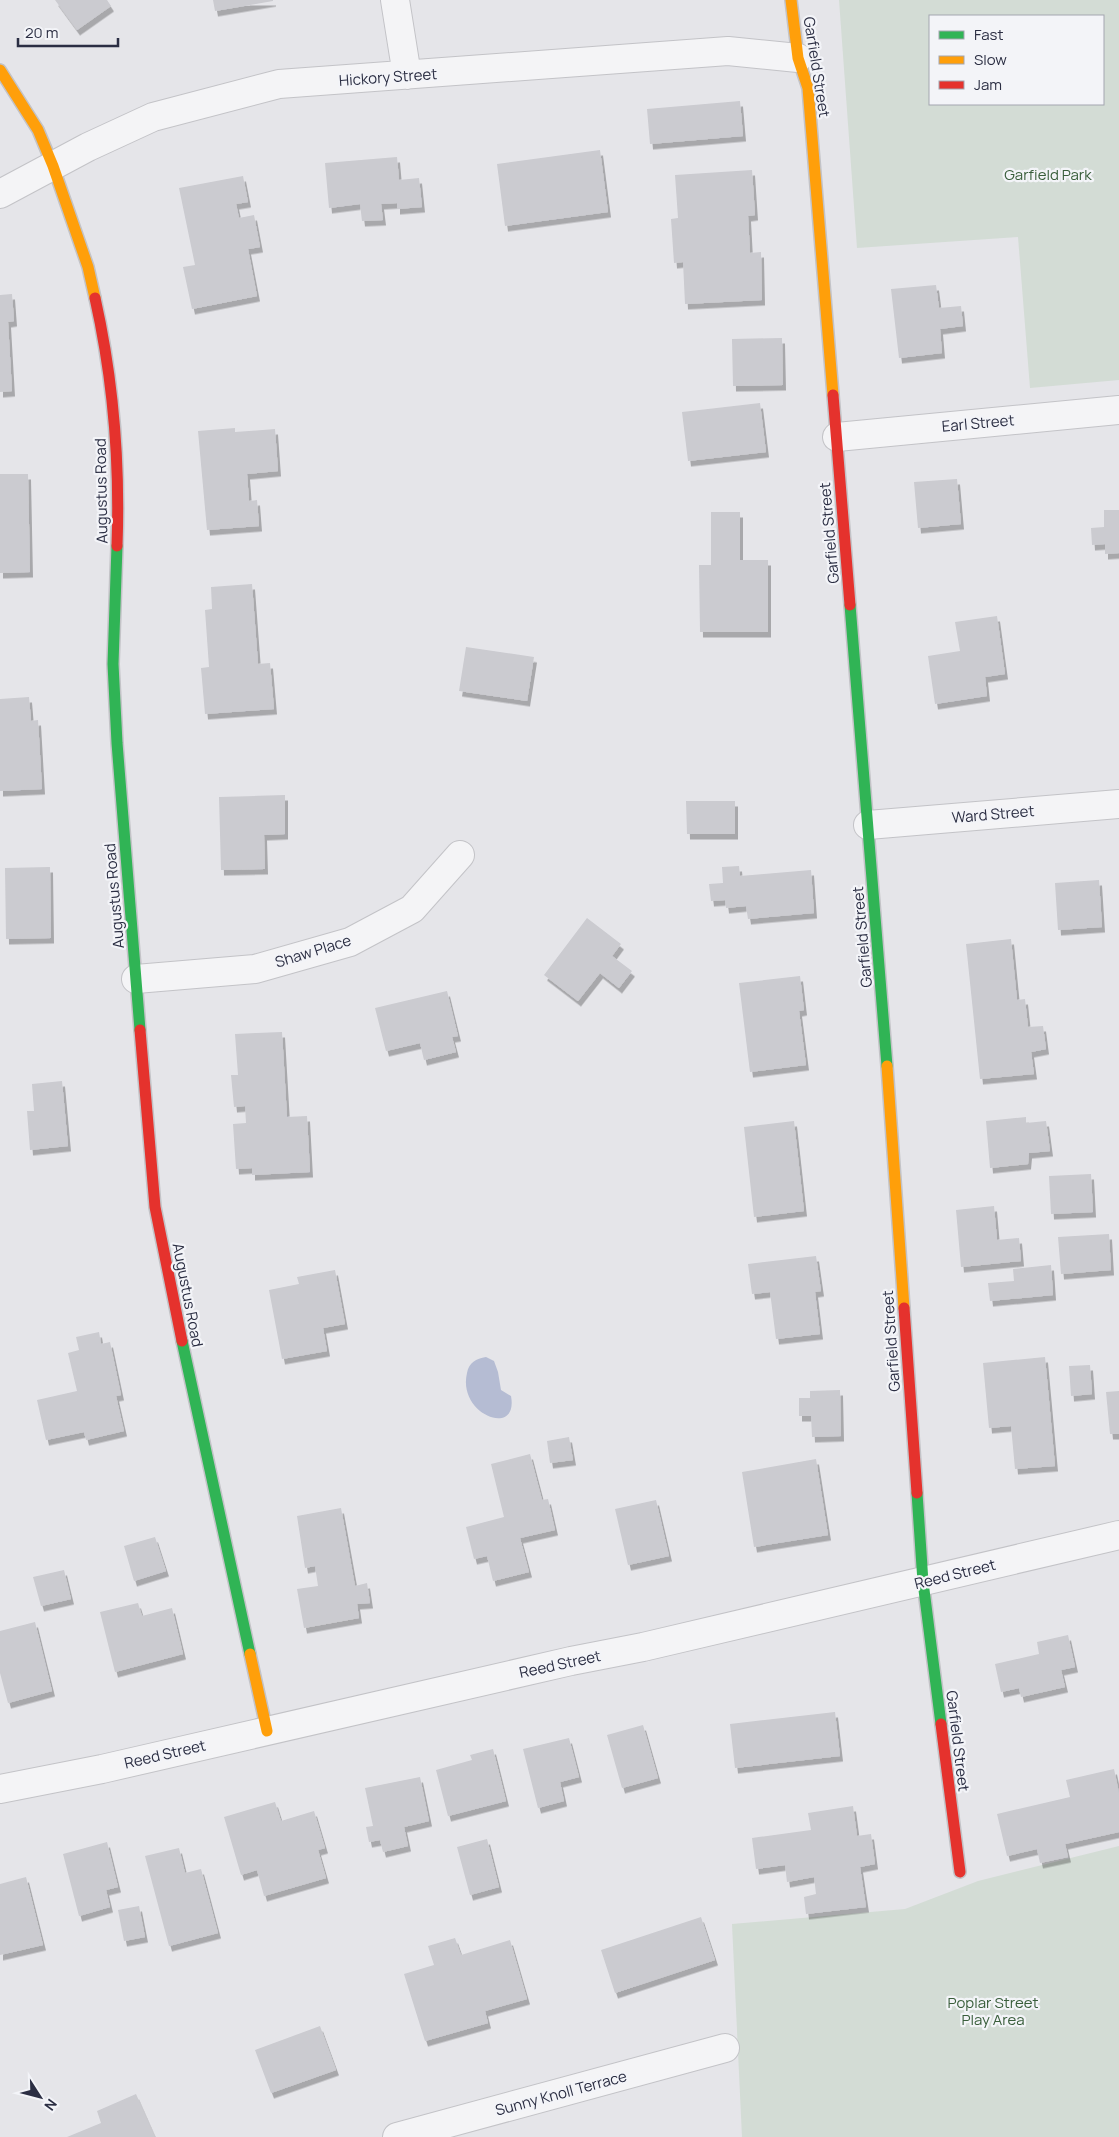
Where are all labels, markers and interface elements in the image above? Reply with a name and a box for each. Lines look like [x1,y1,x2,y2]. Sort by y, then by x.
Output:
scale bar [18,15,118,47]
street label: Garfield Street [799,15,835,119]
legend [929,15,1104,105]
text: 20 m [25,22,58,43]
text: Fast [974,24,1003,45]
text: Slow [974,49,1007,70]
street label: Hickory Street [338,63,438,91]
text: Jam [974,74,1002,95]
park label: Garfield Park [1004,164,1092,185]
street label: Earl Street [941,409,1015,437]
street label: Augustus Road [90,438,112,544]
street label: Garfield Street [814,481,844,585]
street label: Ward Street [951,800,1035,828]
street label: Augustus Road [99,843,129,949]
street label: Garfield Street [847,885,877,989]
street label: Shaw Place [272,929,354,973]
street label: Augustus Road [168,1241,208,1349]
street label: Garfield Street [877,1290,905,1392]
street label: Reed Street [912,1554,998,1594]
street label: Reed Street [517,1645,603,1683]
street label: Garfield Street [941,1689,975,1793]
street label: Reed Street [122,1734,208,1774]
park label: Poplar Street Play Area [947,1992,1039,2030]
street label: Sunny Knoll Terrace [493,2065,629,2121]
north arrow [15,2072,65,2122]
text: N [40,2095,62,2115]

